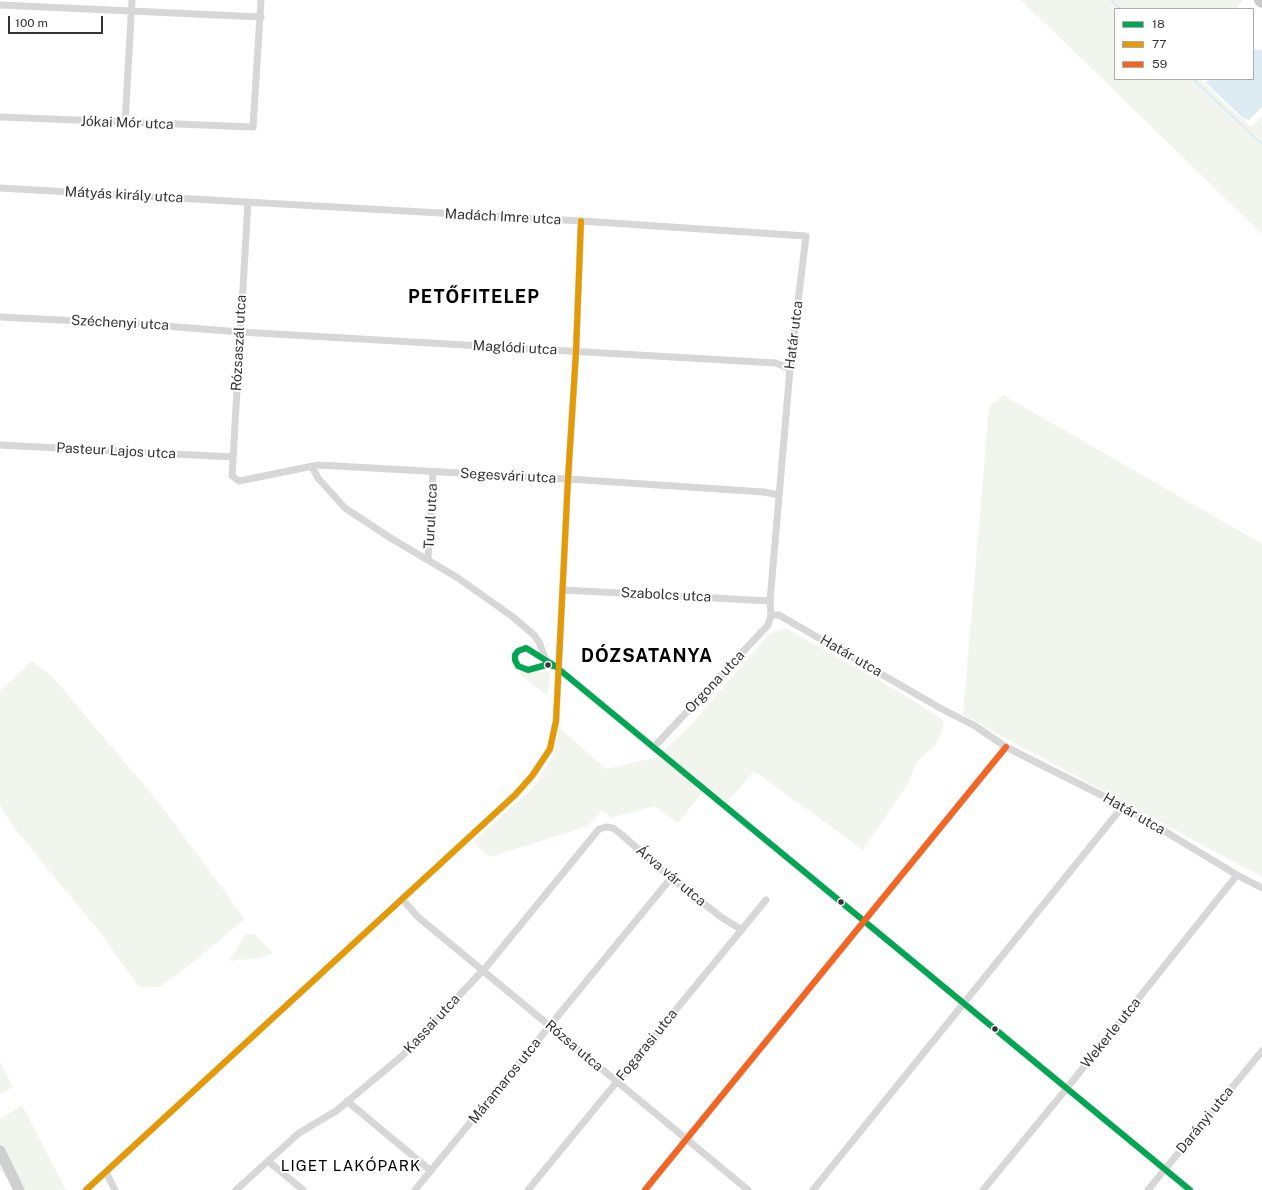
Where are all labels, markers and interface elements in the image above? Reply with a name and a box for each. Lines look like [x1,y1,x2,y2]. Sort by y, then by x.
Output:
scale bar [10,8,105,34]
legend [1114,8,1254,80]
text: 100 m [15,16,48,30]
text: 18 [1152,17,1165,31]
text: 77 [1152,37,1167,51]
text: 59 [1152,57,1167,71]
street label: Jókai Mór utca [80,113,174,133]
street label: Mátyás király utca [64,184,184,206]
street label: Madách Imre utca [444,206,562,228]
district label: PETŐFITELEP [408,286,540,308]
street label: Rózsaszál utca [228,294,250,392]
street label: Határ utca [781,300,807,370]
street label: Széchenyi utca [71,312,169,334]
street label: Maglódi utca [472,337,558,359]
street label: Pasteur Lajos utca [56,439,176,463]
street label: Segesvári utca [459,465,557,487]
street label: Turul utca [421,483,441,549]
street label: Szabolcs utca [620,584,712,606]
street label: Határ utca [817,632,885,680]
district label: DÓZSATANYA [581,645,713,667]
street label: Orgona utca [682,647,748,717]
unlabelled marker [543,660,553,670]
street label: Határ utca [1100,790,1168,838]
street label: Árva vár utca [633,842,709,910]
unlabelled marker [836,897,846,907]
street label: Kassai utca [400,991,464,1057]
street label: Wekerle utca [1078,995,1144,1071]
street label: Fogarasi utca [613,1006,681,1084]
street label: Rózsa utca [542,1017,606,1075]
unlabelled marker [990,1024,1000,1034]
street label: Máramaros utca [465,1035,545,1127]
street label: Darányi utca [1173,1083,1237,1157]
district label: LIGET LAKÓPARK [281,1157,421,1175]

